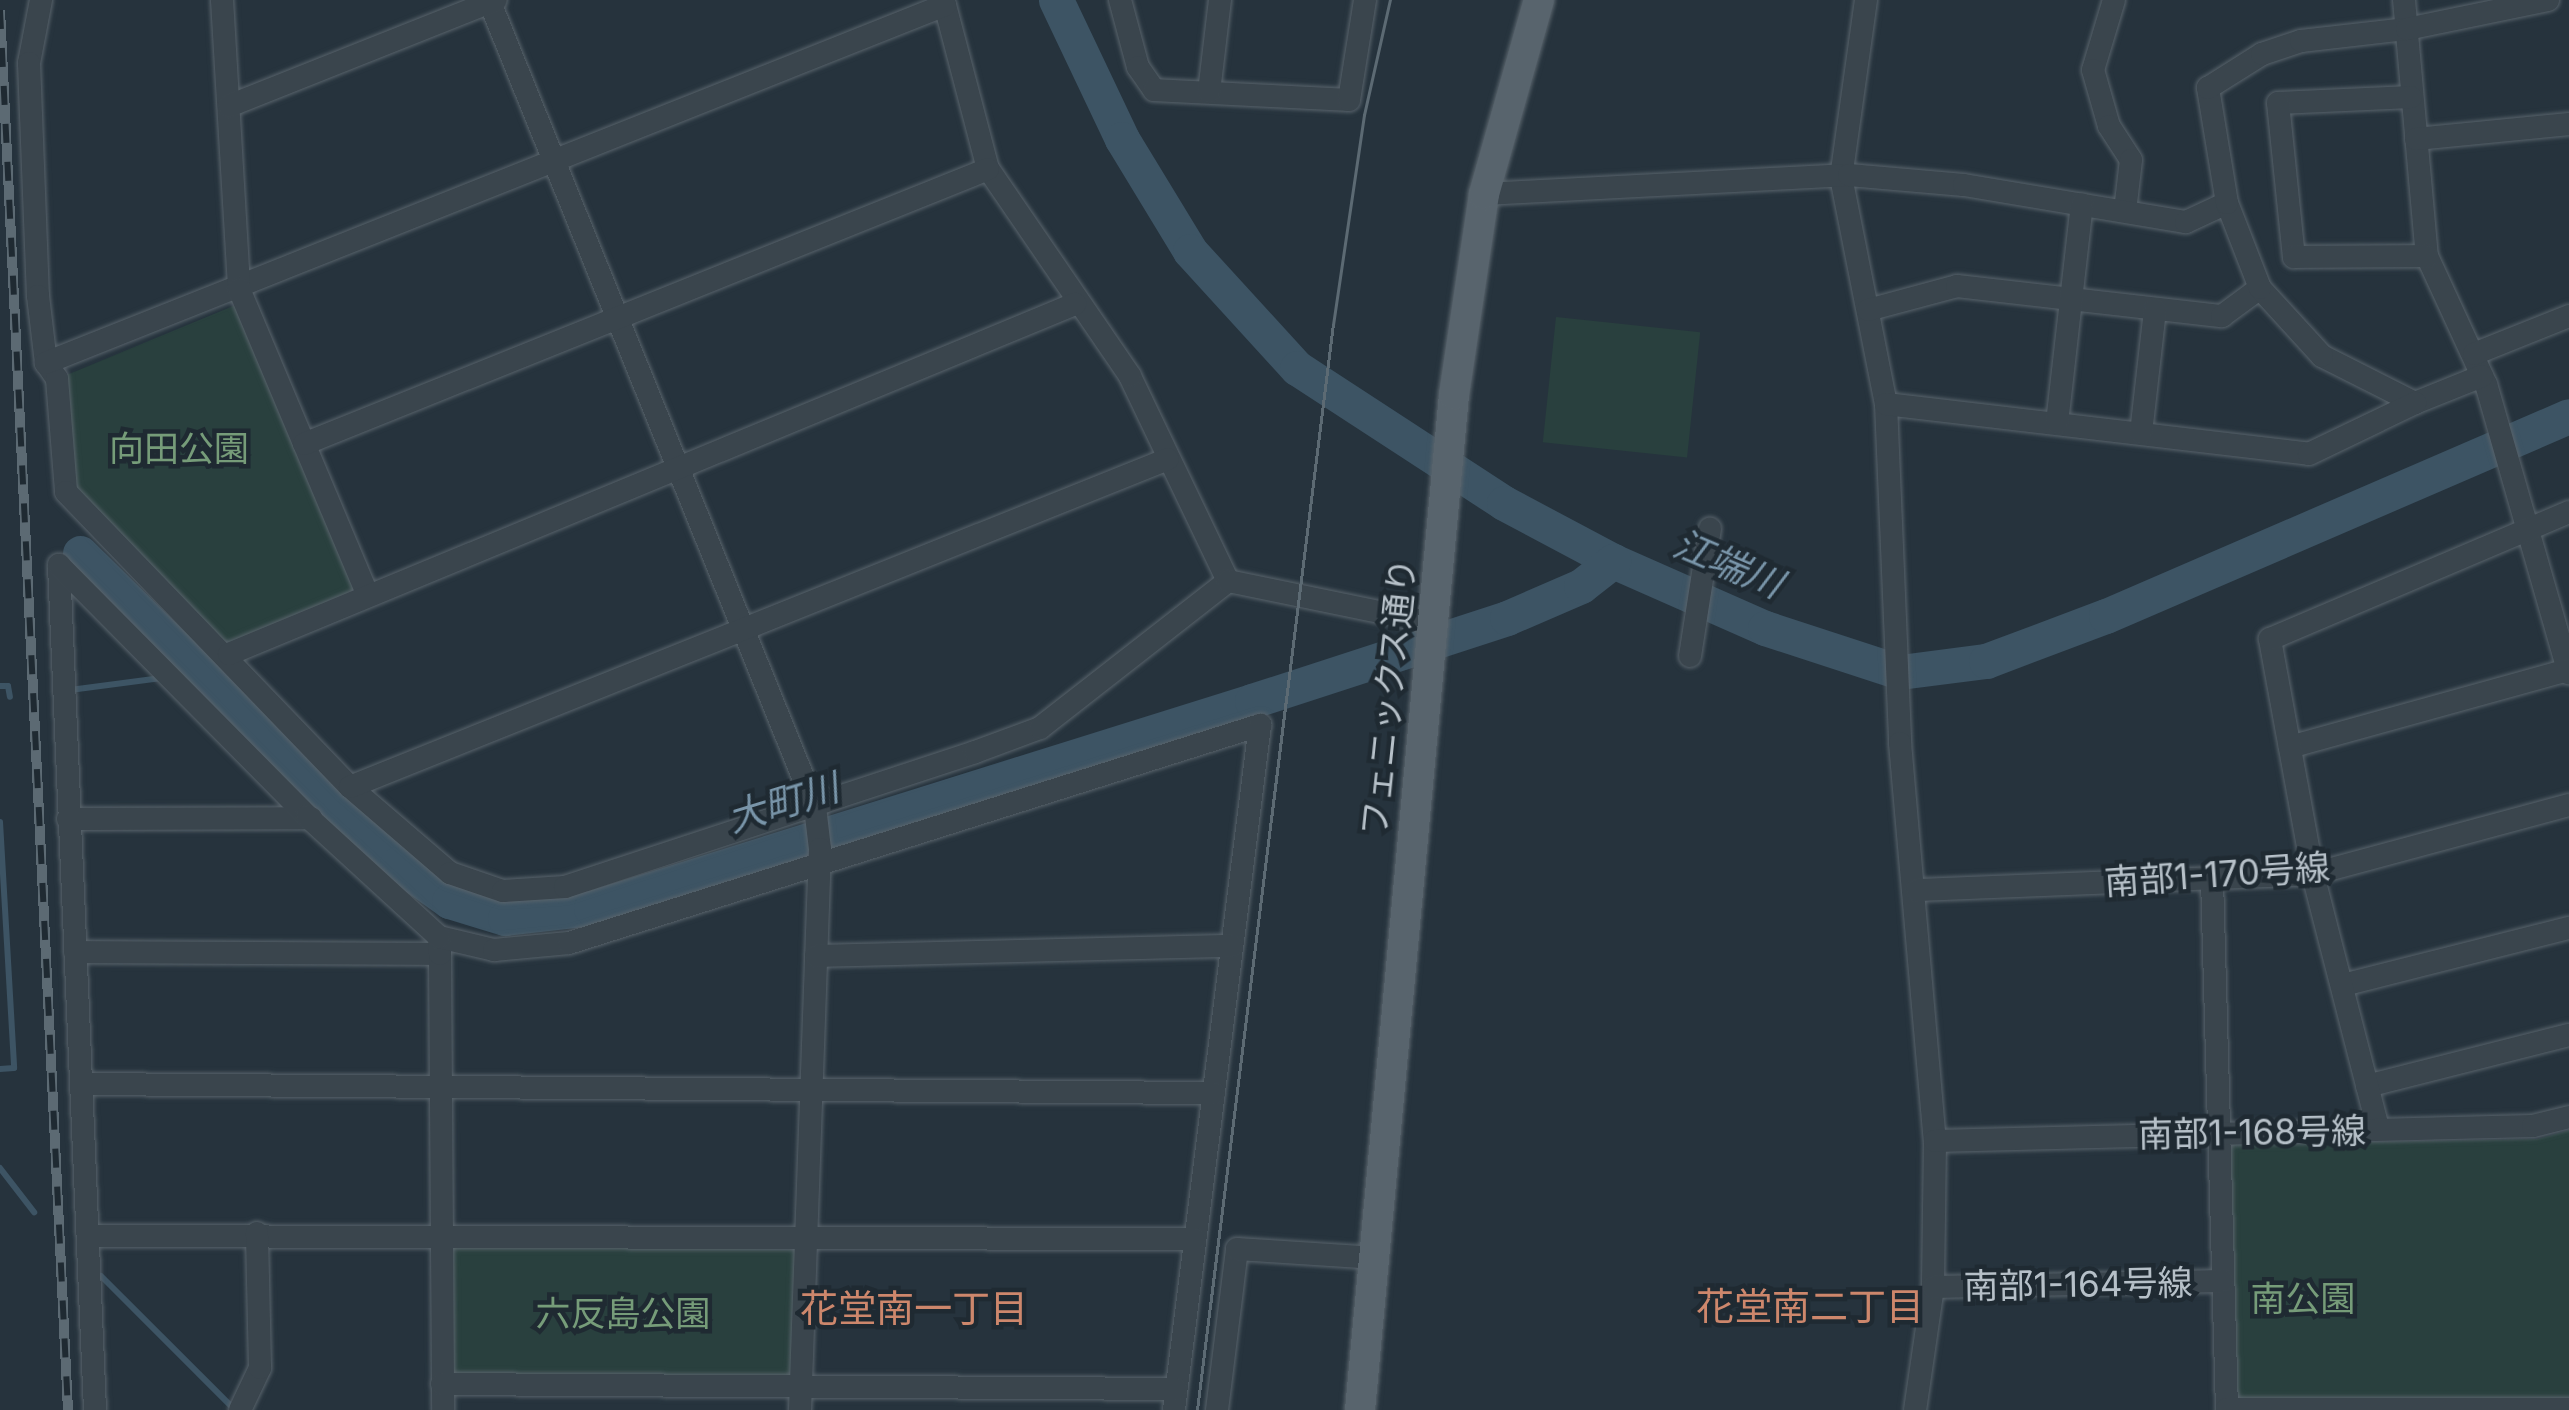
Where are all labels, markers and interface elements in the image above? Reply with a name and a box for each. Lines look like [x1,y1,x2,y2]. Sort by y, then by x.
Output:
park label: 向田公園 [109,427,249,469]
water label: 江端川 [1667,521,1789,607]
street label: フェニックス通り [1352,556,1424,838]
water label: 大町川 [722,765,844,841]
street label: 南部1-170号線 [2103,845,2331,903]
street label: 南部1-168号線 [2138,1109,2366,1155]
street label: 南部1-164号線 [1963,1261,2193,1307]
park label: 南公園 [2251,1277,2355,1319]
district label: 花堂南二丁目 [1696,1284,1924,1330]
district label: 花堂南一丁目 [800,1286,1028,1332]
park label: 六反島公園 [536,1292,710,1334]

